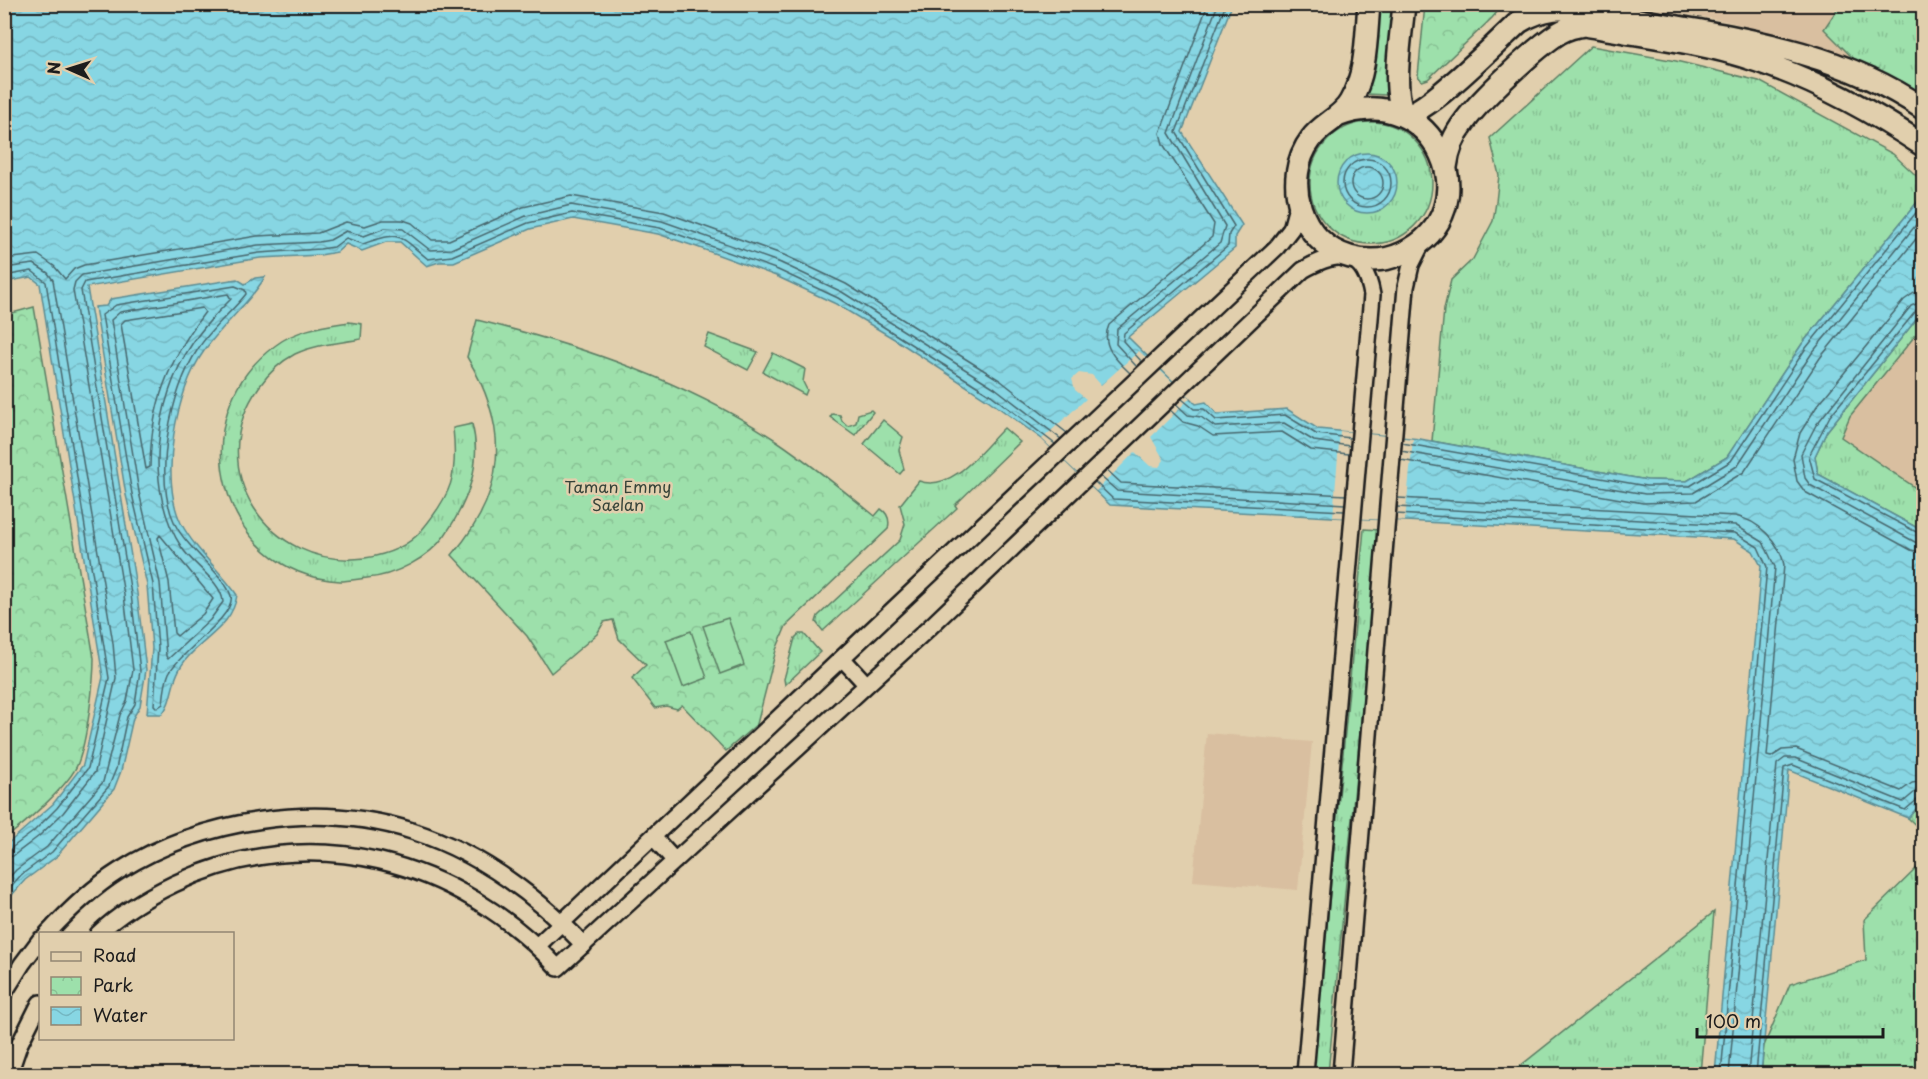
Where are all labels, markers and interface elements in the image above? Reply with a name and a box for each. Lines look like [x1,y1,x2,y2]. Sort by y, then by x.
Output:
north arrow [39,39,99,99]
text: N [41,61,65,75]
park label: Taman Emmy Saelan [565,474,671,516]
legend [39,932,234,1040]
text: Road [93,941,137,968]
text: Park [93,971,133,998]
text: Water [93,1001,148,1028]
scale bar [1697,1001,1883,1039]
text: 100 m [1706,1007,1761,1034]

